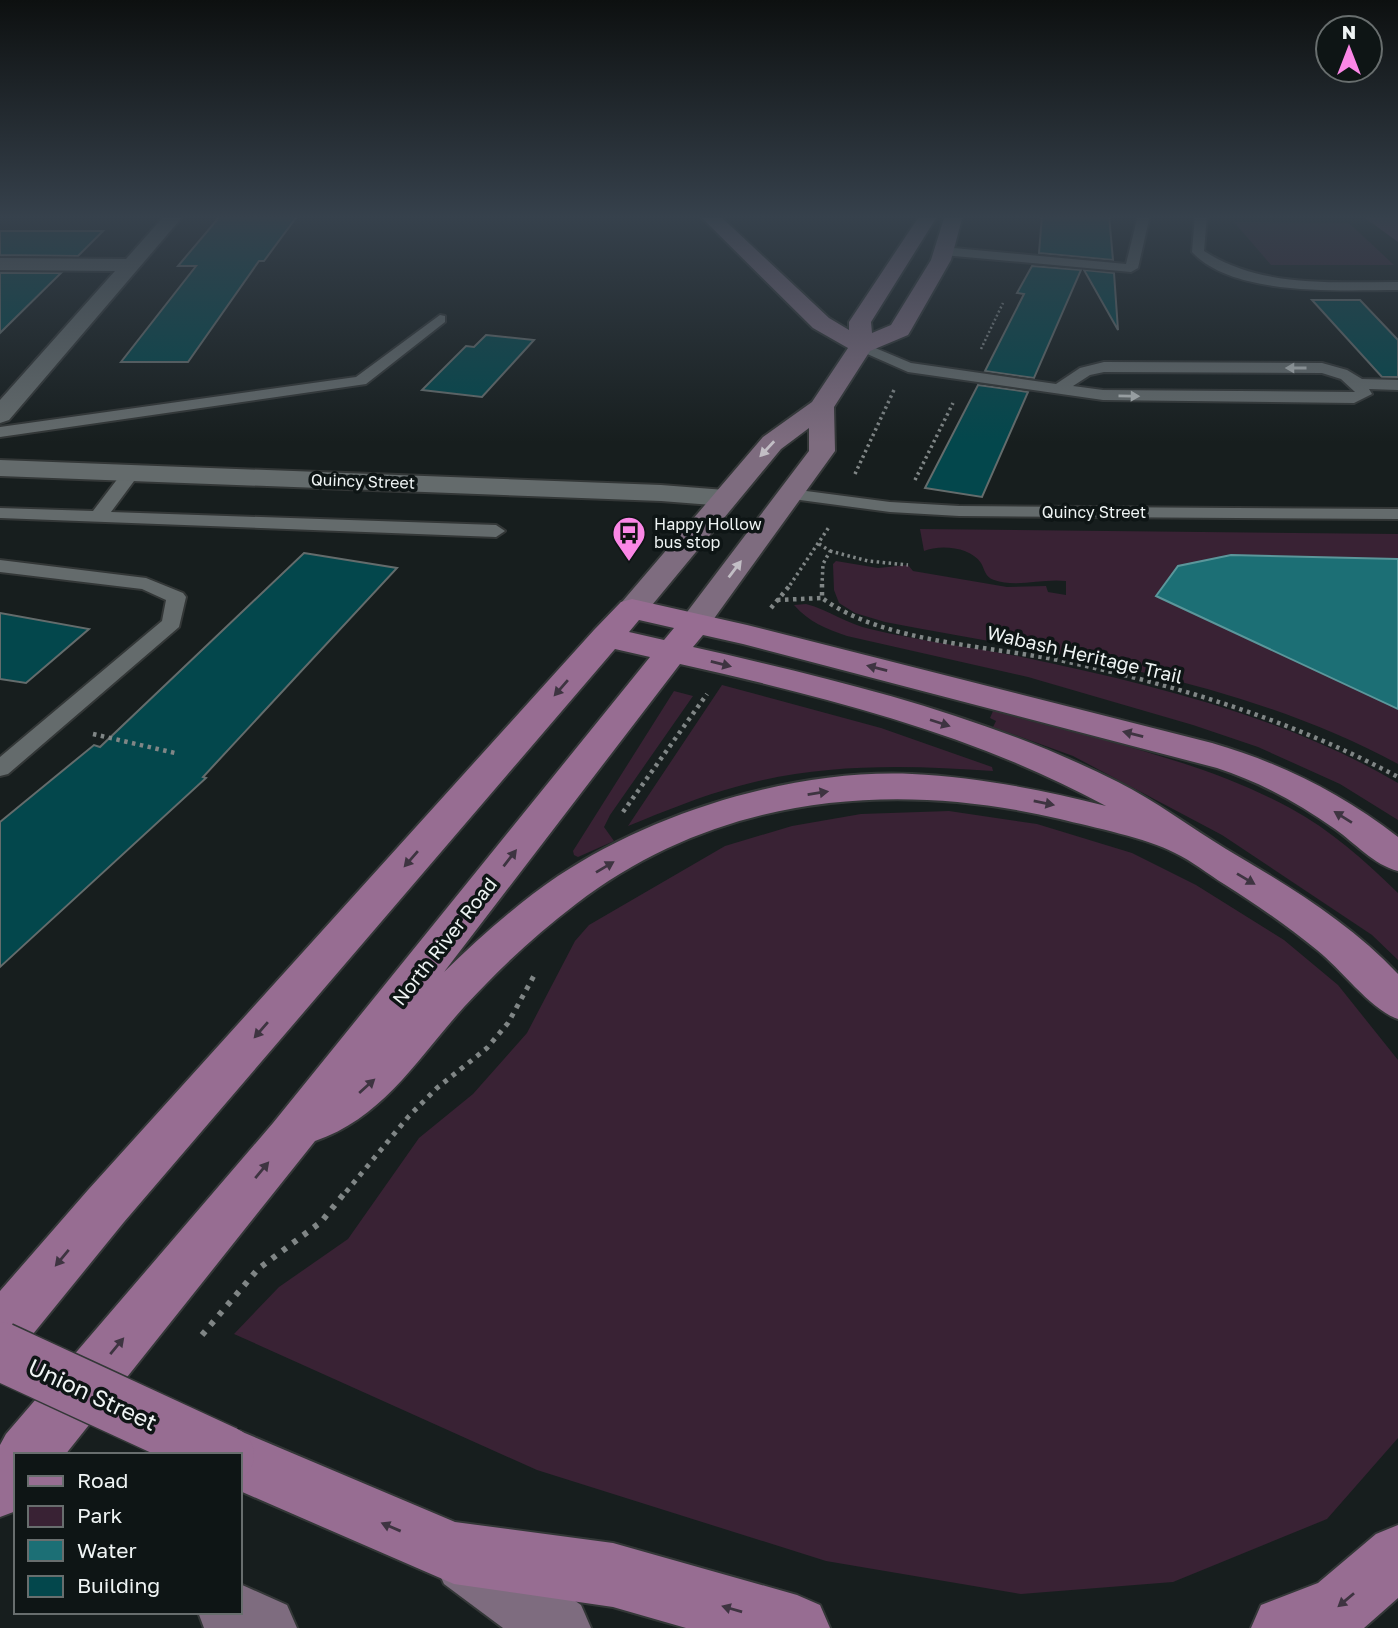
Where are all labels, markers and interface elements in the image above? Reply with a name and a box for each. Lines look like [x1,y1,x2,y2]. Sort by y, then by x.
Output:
north arrow [1314,14,1384,84]
text: N [1342,20,1356,43]
one-way arrow [1284,362,1306,374]
one-way arrow [1118,390,1140,401]
one-way arrow [760,440,776,457]
street label: Quincy Street [310,469,416,493]
street label: Quincy Street [1042,502,1146,522]
bus stop icon: Happy Hollow bus stop [610,514,648,563]
place label: Happy Hollow bus stop [654,514,762,552]
one-way arrow [728,560,742,578]
street label: Wabash Heritage Trail [985,620,1185,688]
one-way arrow [710,659,732,670]
one-way arrow [866,662,888,673]
one-way arrow [554,680,569,697]
one-way arrow [930,718,951,729]
one-way arrow [1122,728,1144,739]
one-way arrow [807,787,829,798]
one-way arrow [1033,798,1055,809]
one-way arrow [1334,810,1353,823]
one-way arrow [502,849,517,866]
one-way arrow [403,850,419,868]
one-way arrow [595,860,614,873]
one-way arrow [1237,872,1256,885]
street label: North River Road [387,873,501,1009]
one-way arrow [253,1021,269,1039]
one-way arrow [358,1078,376,1094]
one-way arrow [254,1162,269,1179]
one-way arrow [54,1249,70,1267]
one-way arrow [109,1337,124,1354]
street label: Union Street [24,1352,162,1436]
legend [14,1453,242,1614]
text: Road [77,1467,128,1493]
text: Park [77,1502,123,1528]
one-way arrow [381,1521,402,1532]
text: Water [77,1537,137,1563]
text: Building [77,1572,160,1598]
one-way arrow [1338,1592,1355,1607]
one-way arrow [721,1604,742,1614]

